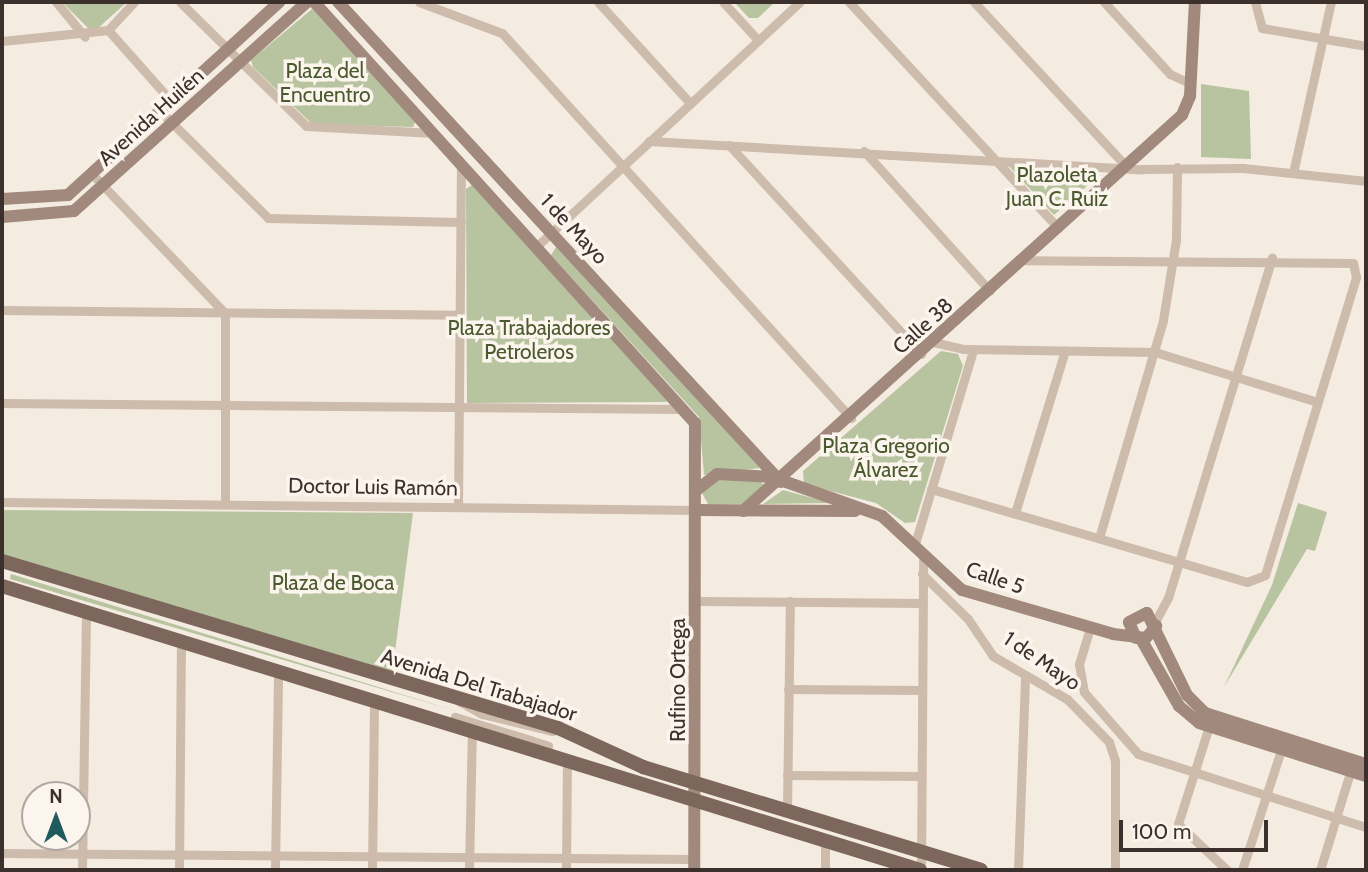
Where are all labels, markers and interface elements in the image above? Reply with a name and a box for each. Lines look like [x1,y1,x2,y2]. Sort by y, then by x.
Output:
park label: Plaza del Encuentro [279,58,371,108]
street label: Avenida Huilén [93,63,209,171]
park label: Plazoleta Juan C. Ruiz [1006,162,1108,212]
street label: 1 de Mayo [535,189,613,269]
street label: Calle 38 [888,292,958,360]
park label: Plaza Trabajadores Petroleros [448,315,610,365]
park label: Plaza Gregorio Álvarez [822,433,950,483]
street label: Doctor Luis Ramón [288,473,458,501]
street label: Calle 5 [963,556,1027,600]
park label: Plaza de Boca [272,570,394,596]
street label: Rufino Ortega [665,618,691,742]
street label: 1 de Mayo [999,626,1085,696]
street label: Avenida Del Trabajador [378,643,580,727]
north arrow [21,781,91,851]
text: N [49,785,63,808]
scale bar [1123,806,1272,850]
text: 100 m [1132,819,1191,844]

